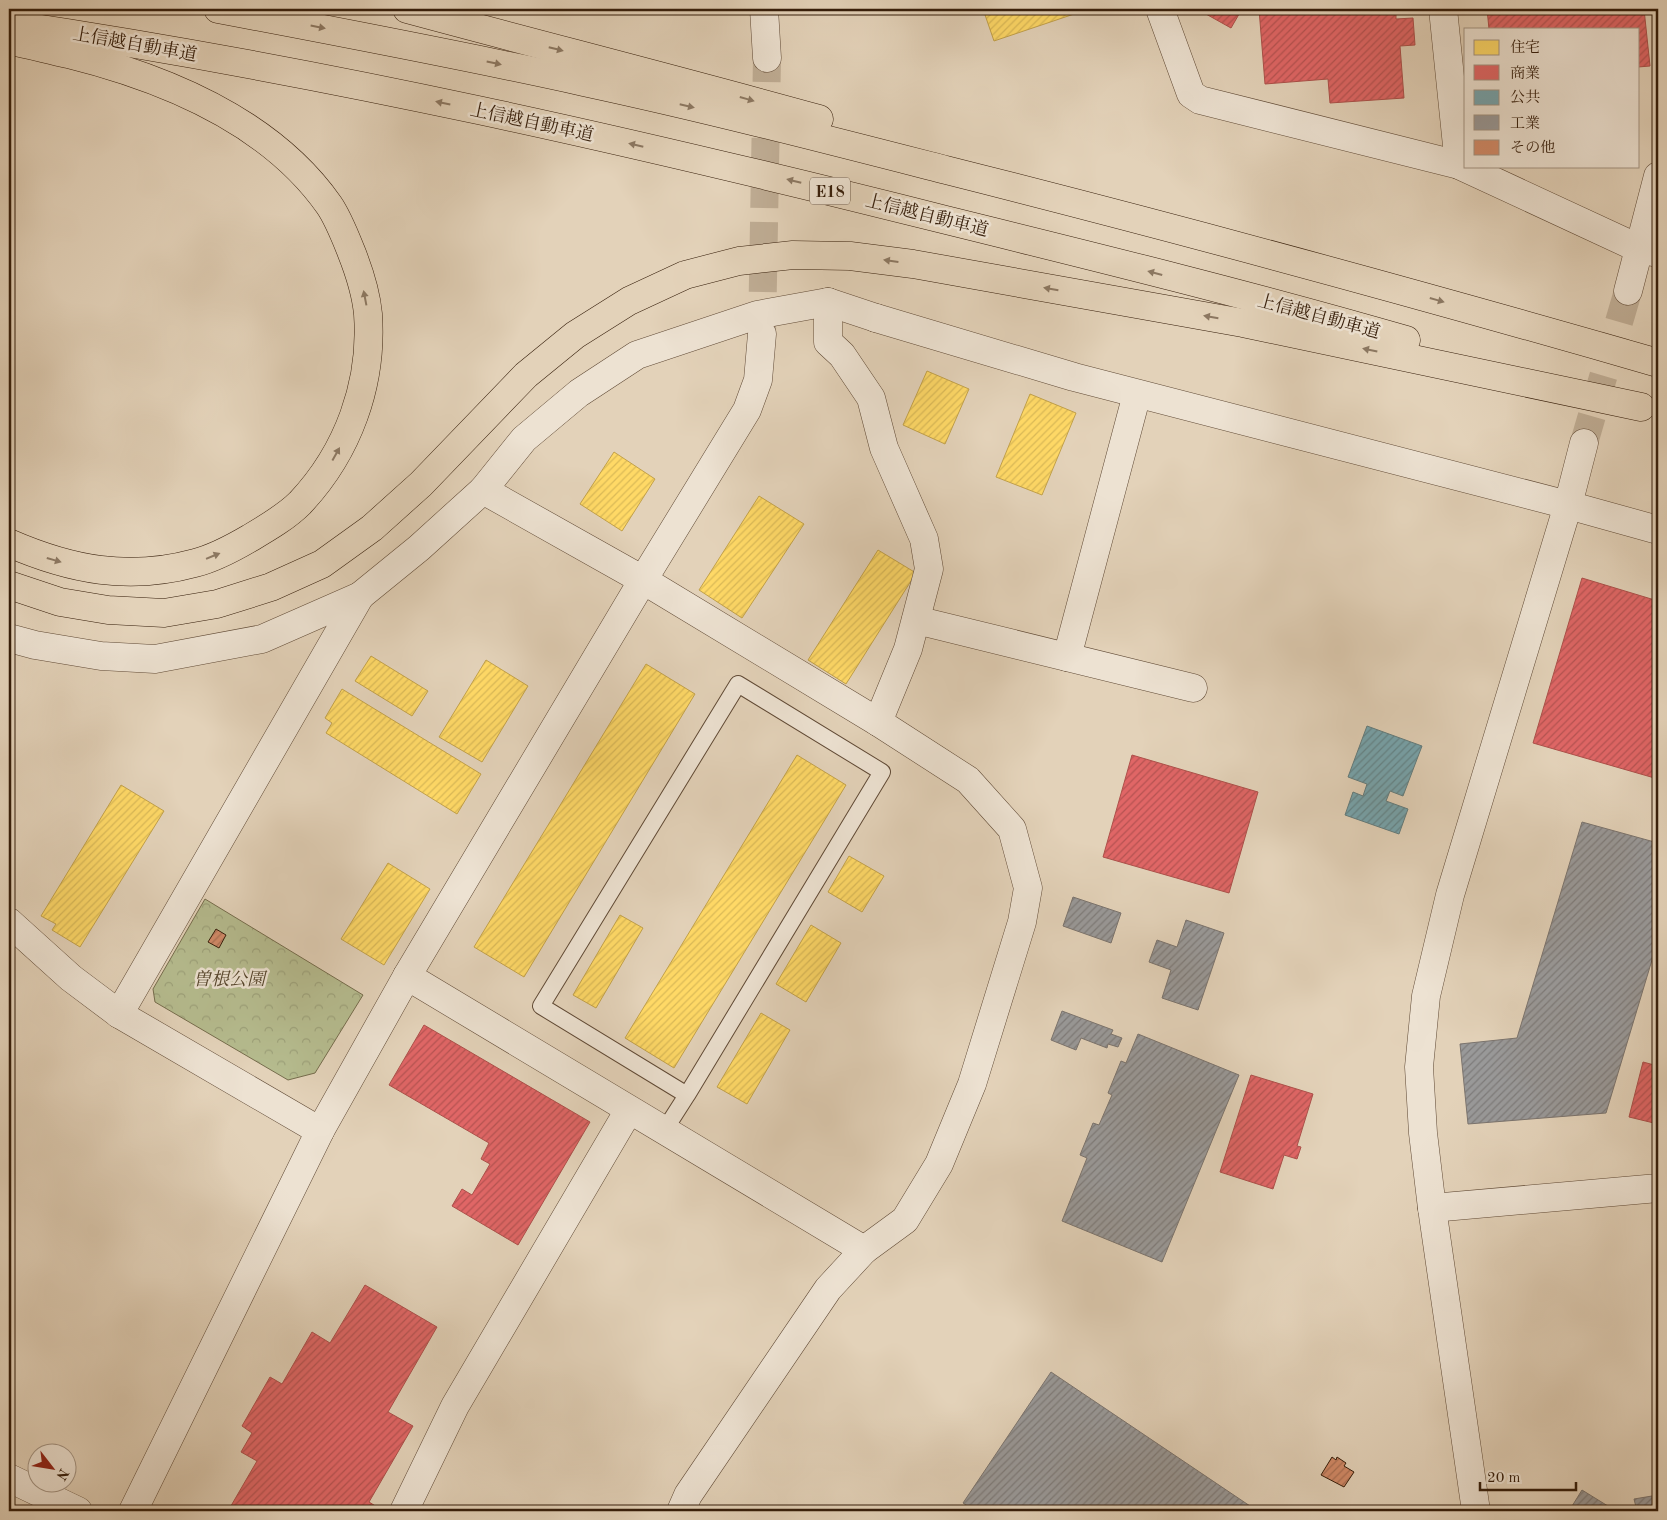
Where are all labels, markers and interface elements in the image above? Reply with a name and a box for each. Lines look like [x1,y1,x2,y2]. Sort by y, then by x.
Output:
street label: 上信越自動車道 [71,23,199,65]
one-way arrow [310,24,326,32]
legend [1464,28,1640,168]
text: 住宅 [1510,39,1540,56]
one-way arrow [548,45,563,53]
one-way arrow [486,59,502,67]
text: 商業 [1510,65,1540,82]
text: 公共 [1510,89,1540,106]
one-way arrow [739,95,754,103]
one-way arrow [434,98,450,106]
street label: 上信越自動車道 [468,99,596,145]
one-way arrow [679,102,694,110]
text: 工業 [1510,115,1540,132]
text: その他 [1510,139,1555,156]
one-way arrow [628,141,643,149]
one-way arrow [786,177,801,185]
road number: E18 [810,178,850,205]
street label: 上信越自動車道 [863,190,991,240]
one-way arrow [883,257,899,265]
one-way arrow [1147,269,1163,277]
one-way arrow [1043,284,1059,292]
one-way arrow [361,290,369,306]
street label: 上信越自動車道 [1256,290,1382,342]
one-way arrow [1430,296,1445,304]
one-way arrow [1203,312,1219,320]
one-way arrow [1362,345,1378,353]
one-way arrow [331,448,340,461]
one-way arrow [206,552,221,559]
one-way arrow [47,557,62,565]
park label: 曽根公園 [193,969,268,989]
north arrow [28,1442,78,1492]
scale bar [1480,1460,1576,1492]
text: N [53,1466,71,1483]
text: 20 m [1487,1471,1521,1486]

